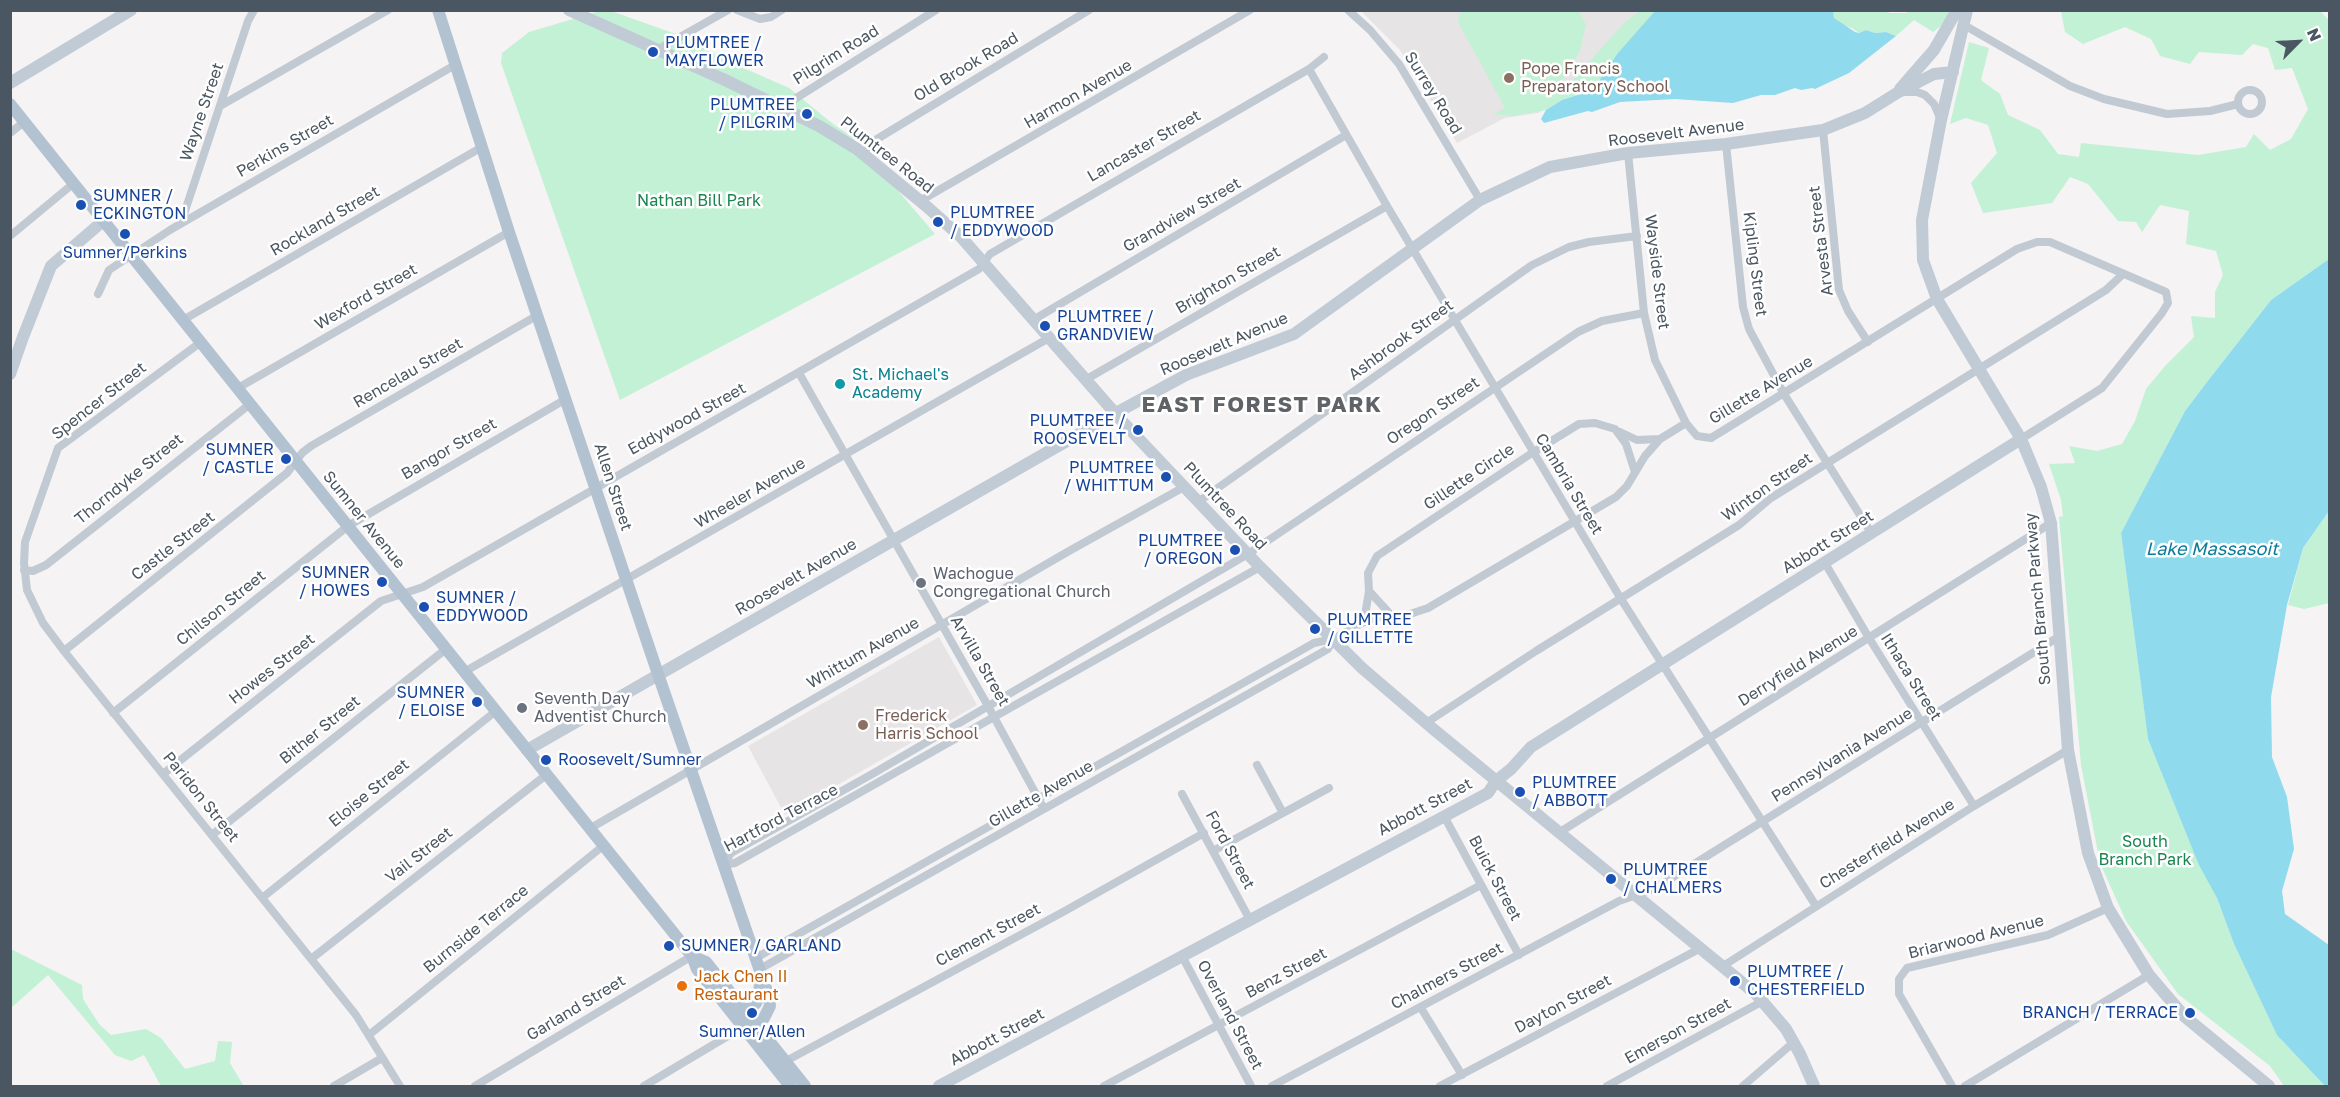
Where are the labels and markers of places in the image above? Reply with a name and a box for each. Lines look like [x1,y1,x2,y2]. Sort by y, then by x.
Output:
place label: PLUMTREE / MAYFLOWER [665,33,764,71]
marker: PLUMTREE / MAYFLOWER [646,45,660,59]
place label: Pope Francis Preparatory School [1521,59,1669,97]
marker: Pope Francis Preparatory School [1502,71,1516,85]
place label: PLUMTREE / PILGRIM [710,95,795,133]
marker: PLUMTREE / PILGRIM [800,107,814,121]
place label: SUMNER / ECKINGTON [93,186,186,224]
marker: SUMNER / ECKINGTON [74,198,88,212]
place label: PLUMTREE / EDDYWOOD [950,203,1054,241]
marker: PLUMTREE / EDDYWOOD [931,215,945,229]
marker: Sumner/Perkins [118,227,132,241]
place label: Sumner/Perkins [63,243,187,263]
place label: PLUMTREE / GRANDVIEW [1057,307,1154,345]
marker: PLUMTREE / GRANDVIEW [1038,319,1052,333]
place label: St. Michael's Academy [852,365,949,403]
marker: St. Michael's Academy [833,377,847,391]
place label: PLUMTREE / ROOSEVELT [1029,411,1126,449]
marker: PLUMTREE / ROOSEVELT [1131,423,1145,437]
place label: SUMNER / CASTLE [202,440,274,478]
marker: SUMNER / CASTLE [279,452,293,466]
place label: PLUMTREE / WHITTUM [1064,458,1154,496]
marker: PLUMTREE / WHITTUM [1159,470,1173,484]
place label: PLUMTREE / OREGON [1138,531,1223,569]
marker: PLUMTREE / OREGON [1228,543,1242,557]
place label: SUMNER / HOWES [299,563,370,601]
place label: Wachogue Congregational Church [933,564,1111,602]
marker: SUMNER / HOWES [375,575,389,589]
marker: Wachogue Congregational Church [914,576,928,590]
place label: SUMNER / EDDYWOOD [436,588,528,626]
marker: SUMNER / EDDYWOOD [417,600,431,614]
place label: PLUMTREE / GILLETTE [1327,610,1413,648]
marker: PLUMTREE / GILLETTE [1308,622,1322,636]
place label: SUMNER / ELOISE [397,683,465,721]
place label: Seventh Day Adventist Church [534,689,667,727]
marker: SUMNER / ELOISE [470,695,484,709]
marker: Seventh Day Adventist Church [515,701,529,715]
place label: Frederick Harris School [875,706,979,744]
marker: Frederick Harris School [856,718,870,732]
place label: Roosevelt/Sumner [558,750,702,770]
marker: Roosevelt/Sumner [539,753,553,767]
place label: PLUMTREE / ABBOTT [1532,773,1617,811]
marker: PLUMTREE / ABBOTT [1513,785,1527,799]
place label: PLUMTREE / CHALMERS [1623,860,1722,898]
marker: PLUMTREE / CHALMERS [1604,872,1618,886]
place label: SUMNER / GARLAND [681,936,841,956]
marker: SUMNER / GARLAND [662,939,676,953]
place label: PLUMTREE / CHESTERFIELD [1747,962,1865,1000]
place label: Jack Chen II Restaurant [694,967,788,1005]
marker: PLUMTREE / CHESTERFIELD [1728,974,1742,988]
marker: Jack Chen II Restaurant [675,979,689,993]
place label: BRANCH / TERRACE [2022,1003,2178,1023]
marker: Sumner/Allen [745,1006,759,1020]
marker: BRANCH / TERRACE [2183,1006,2197,1020]
place label: Sumner/Allen [699,1022,805,1042]

